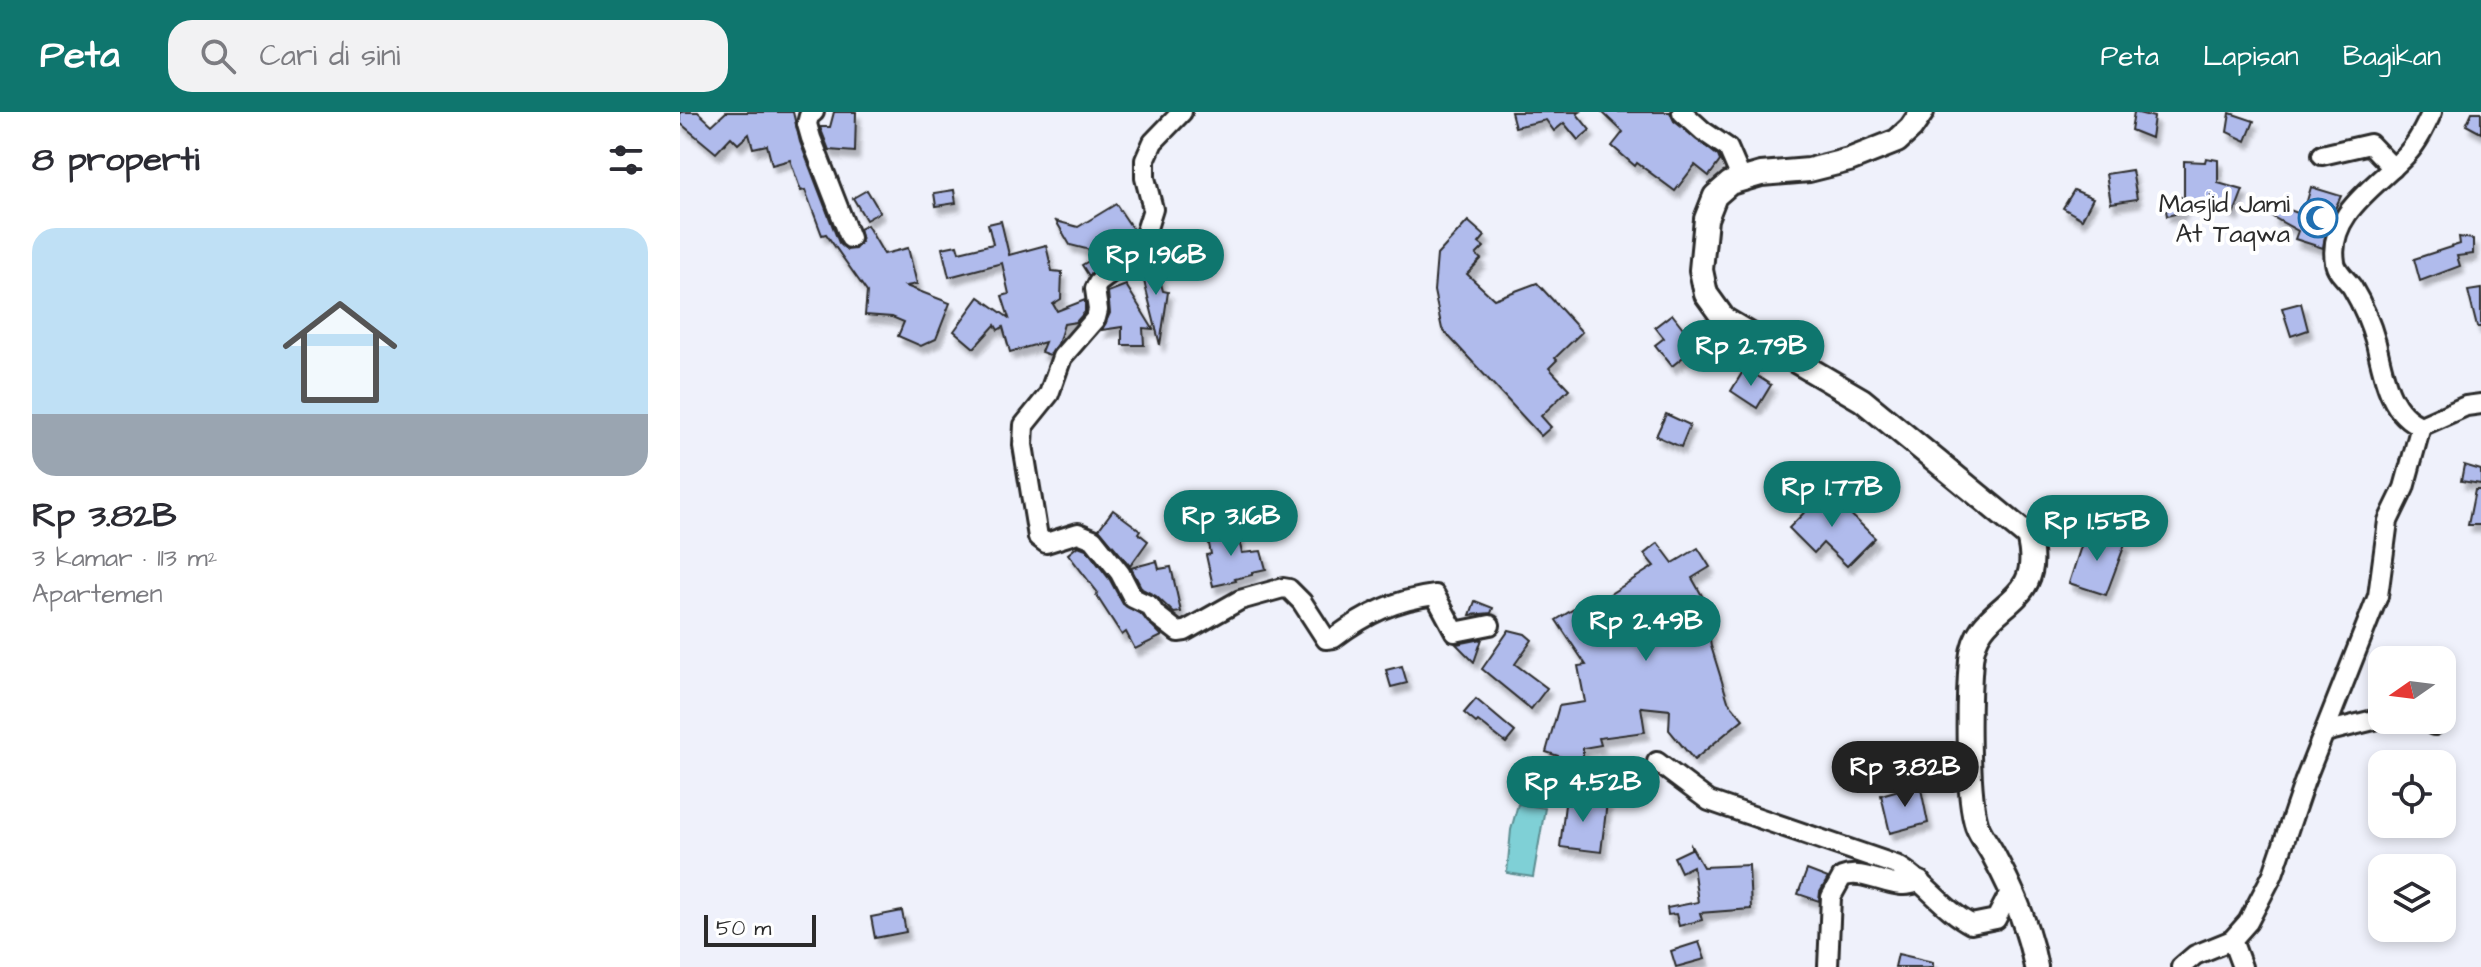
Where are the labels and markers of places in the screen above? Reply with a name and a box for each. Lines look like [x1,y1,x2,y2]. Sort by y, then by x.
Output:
place label: Masjid Jami At Taqwa [2159,186,2290,252]
mosque icon: Masjid Jami At Taqwa [2297,197,2339,239]
pin: Rp 1.96B [1073,229,1239,297]
pin: Rp 2.79B [1668,320,1834,388]
pin: Rp 1.77B [1749,461,1915,529]
pin: Rp 3.16B [1148,490,1314,558]
pin: Rp 1.55B [2014,495,2180,563]
pin: Rp 2.49B [1563,595,1729,663]
pin: Rp 3.82B [1822,741,1988,809]
pin: Rp 4.52B [1500,756,1666,824]

